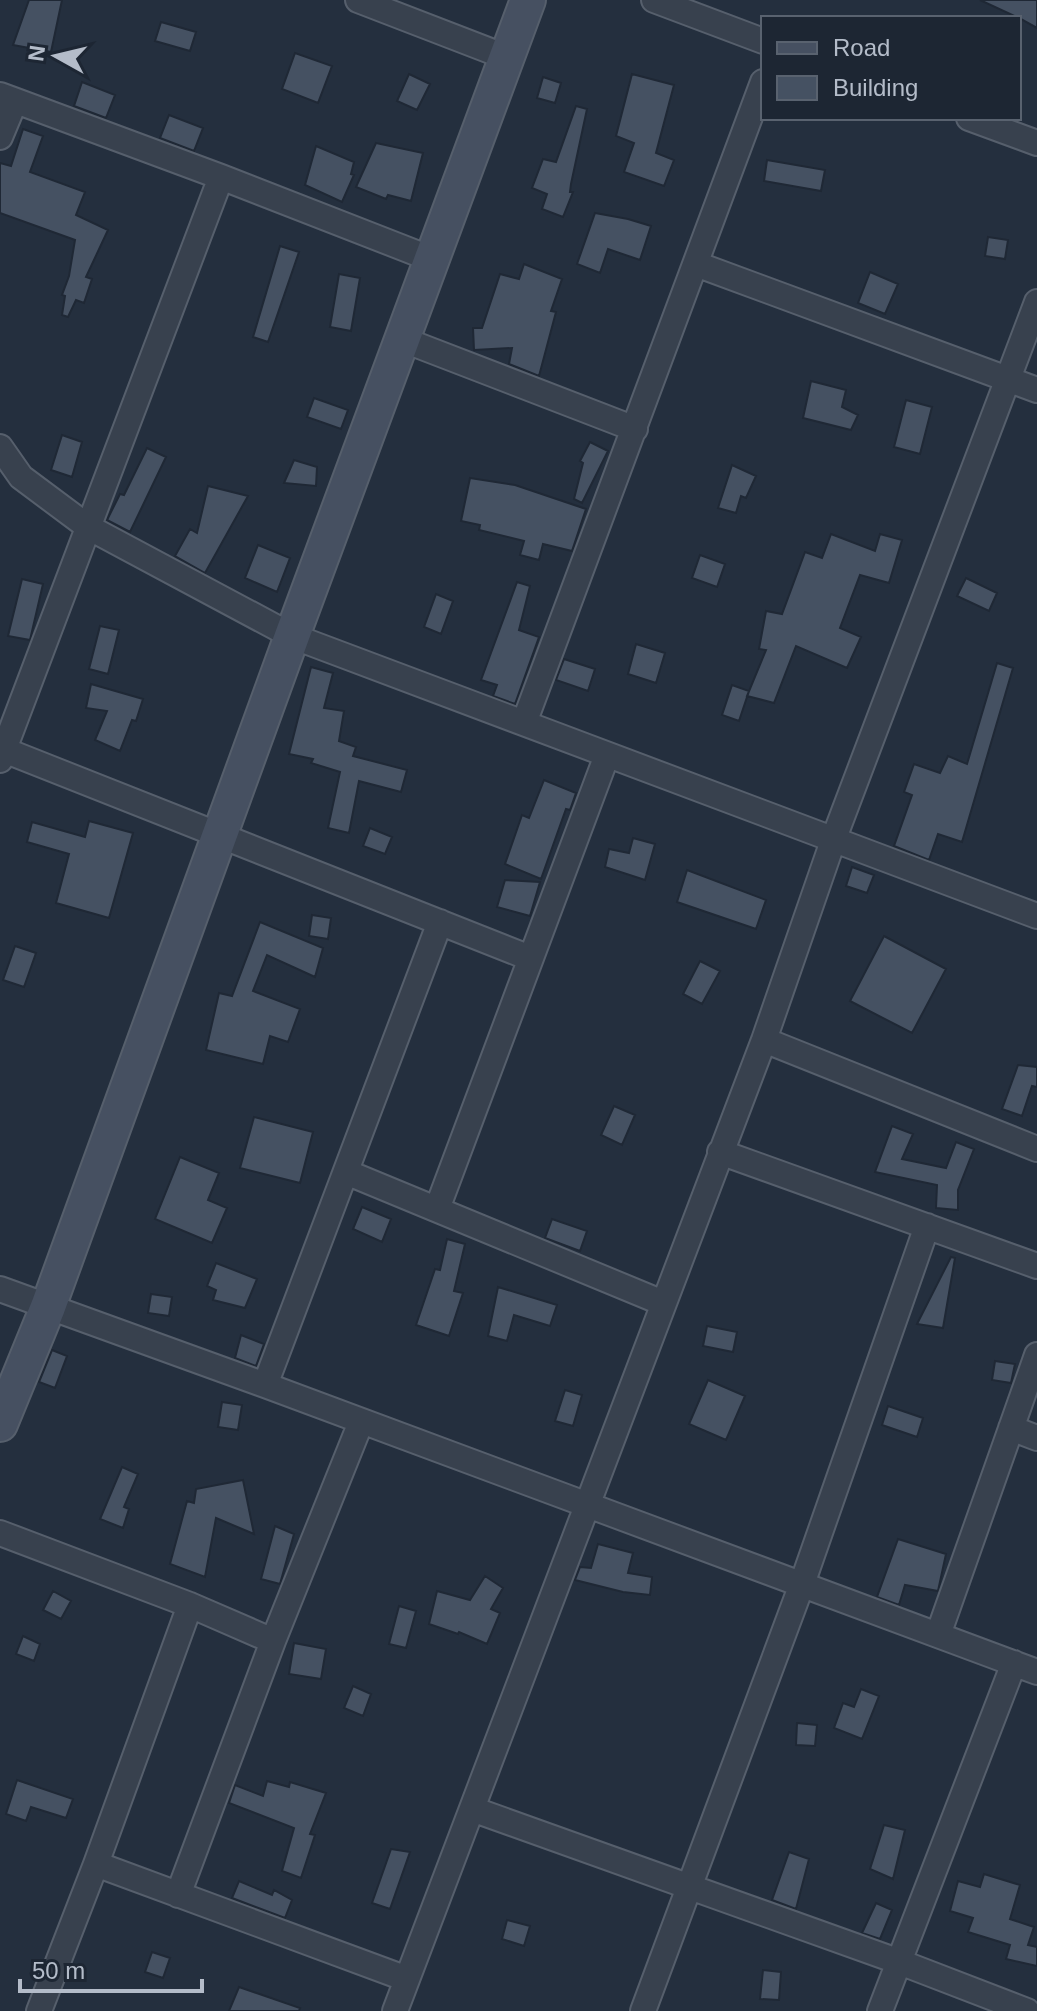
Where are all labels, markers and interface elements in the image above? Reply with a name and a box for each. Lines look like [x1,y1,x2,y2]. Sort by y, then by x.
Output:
north arrow [16,16,96,96]
legend [761,16,1021,120]
text: Road [833,34,890,61]
text: N [23,44,50,63]
text: Building [833,74,918,101]
scale bar [20,1943,202,1993]
text: 50 m [32,1957,85,1984]

